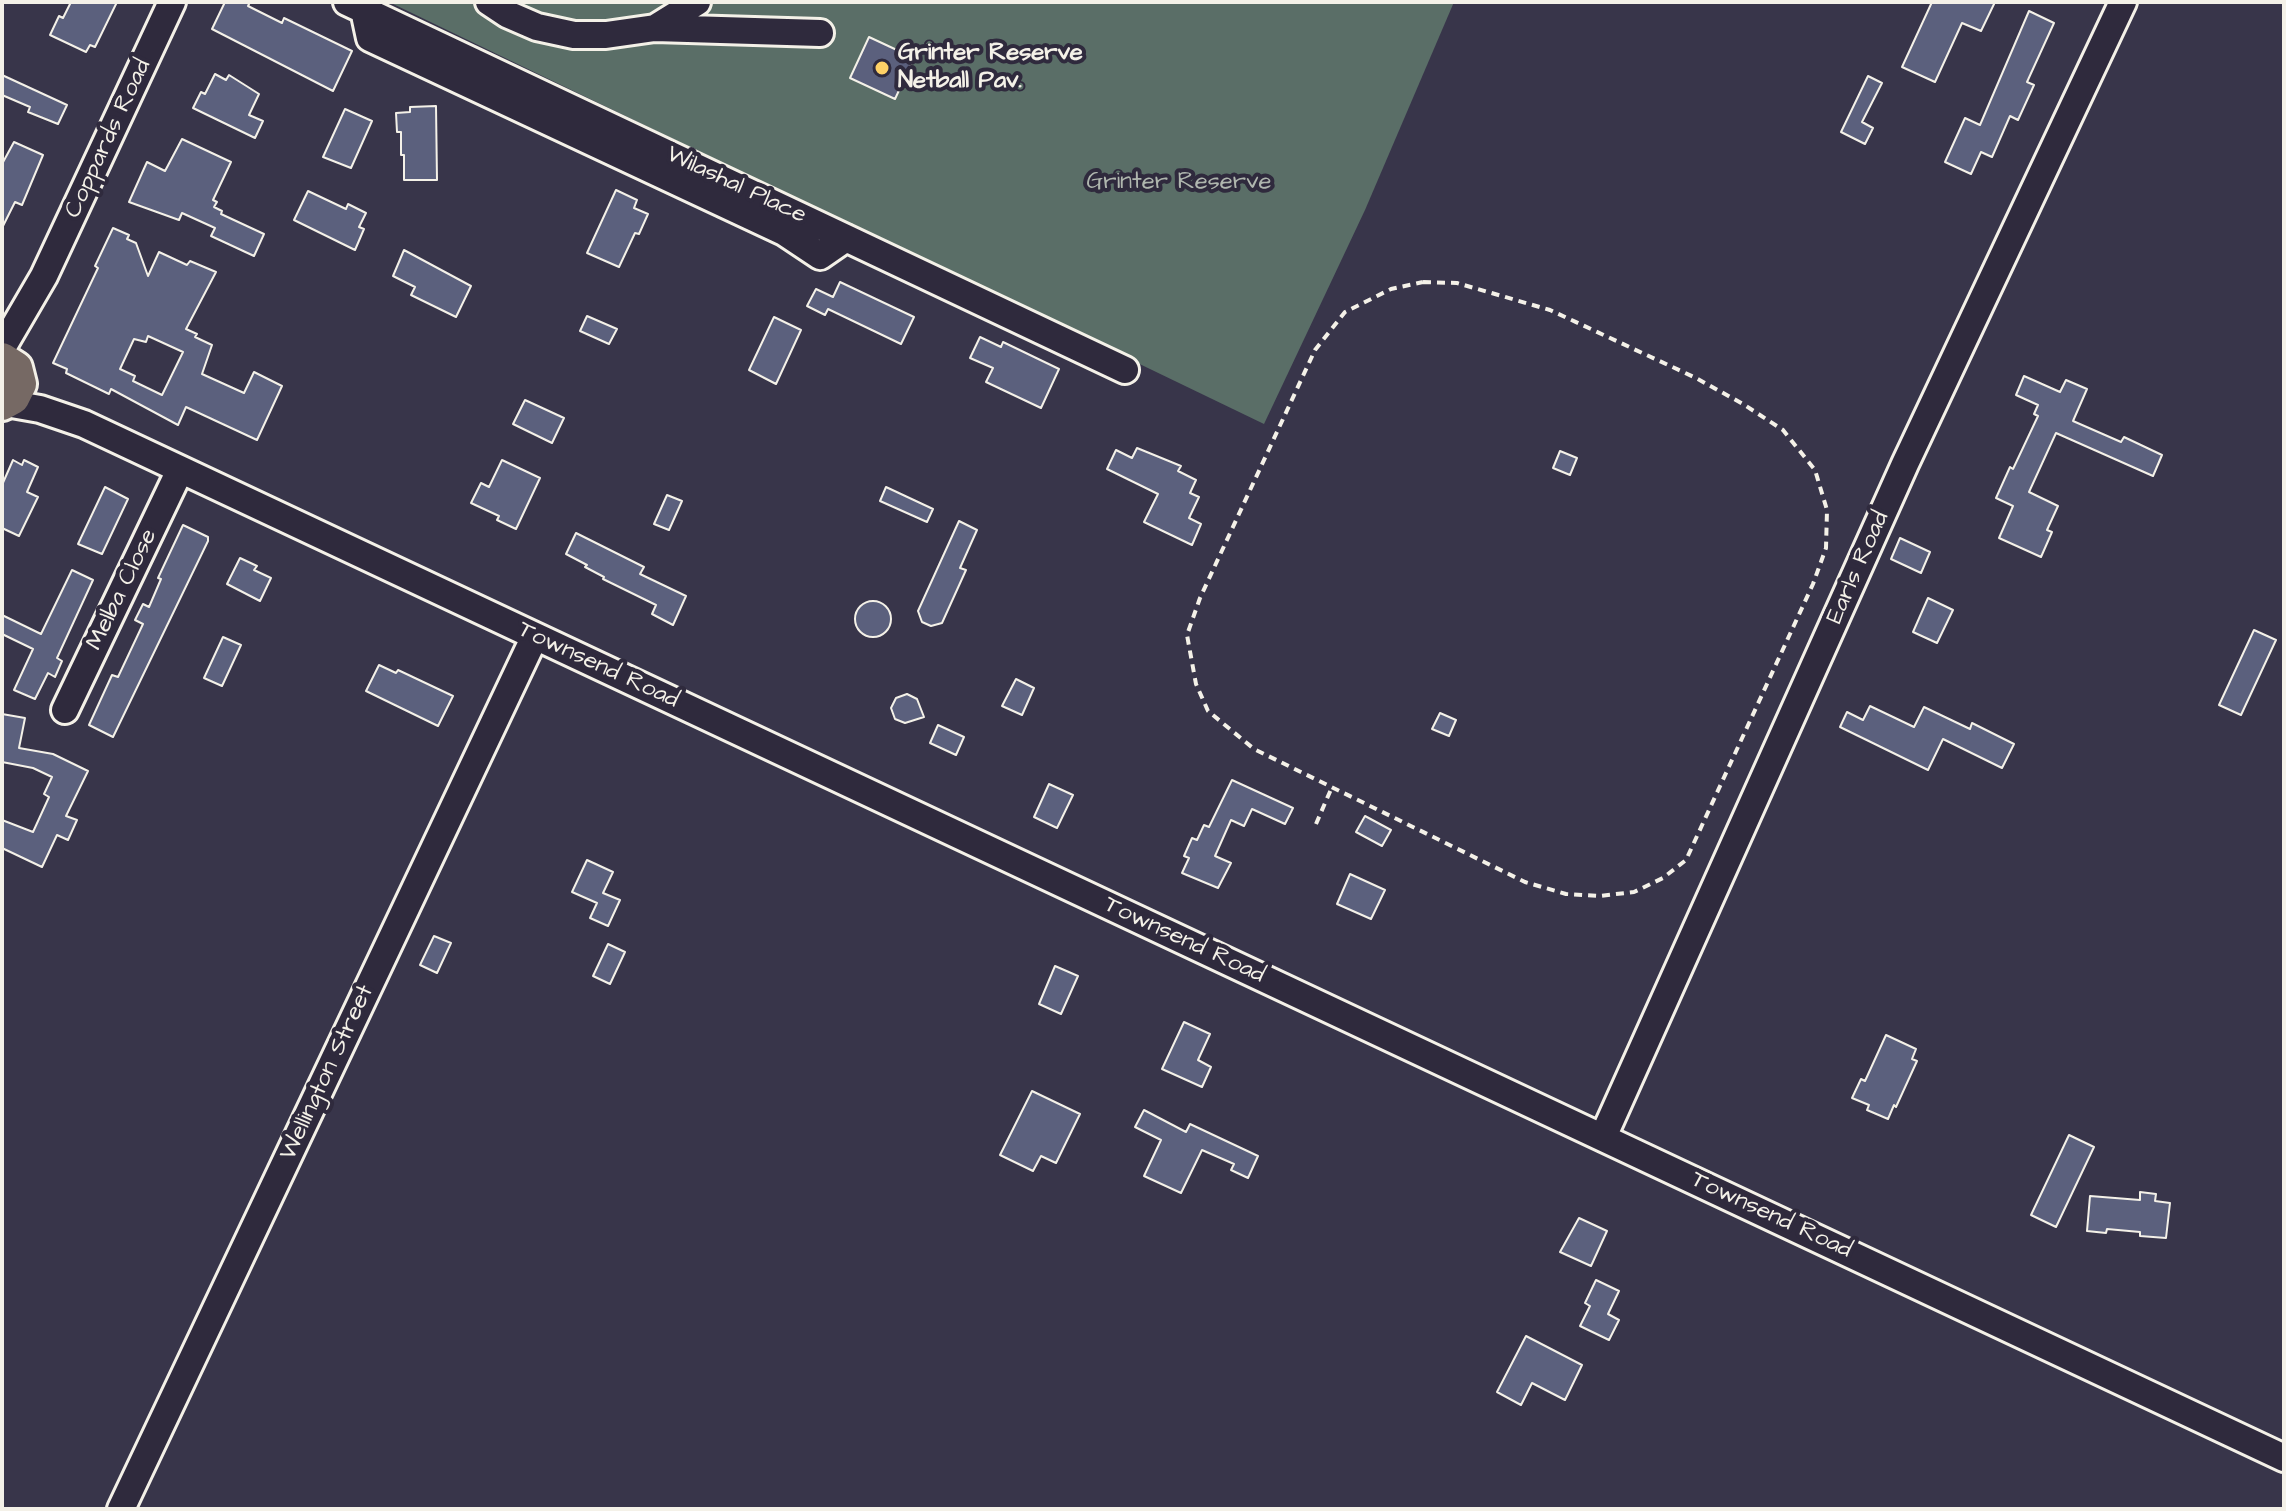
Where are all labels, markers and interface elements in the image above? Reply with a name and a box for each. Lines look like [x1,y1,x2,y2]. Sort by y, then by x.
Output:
place label: Grinter Reserve Netball Pav. [898,40,1083,96]
street label: Coppards Road [60,55,158,223]
marker: Grinter Reserve Netball Pav. [873,59,891,77]
street label: Wilashal Place [661,141,811,231]
park label: Grinter Reserve [1087,169,1271,197]
street label: Earls Road [1821,507,1897,629]
street label: Melba Close [81,525,165,655]
street label: Townsend Road [513,616,683,716]
street label: Townsend Road [1099,891,1269,991]
street label: Wellington Street [275,981,381,1165]
street label: Townsend Road [1686,1166,1856,1266]

